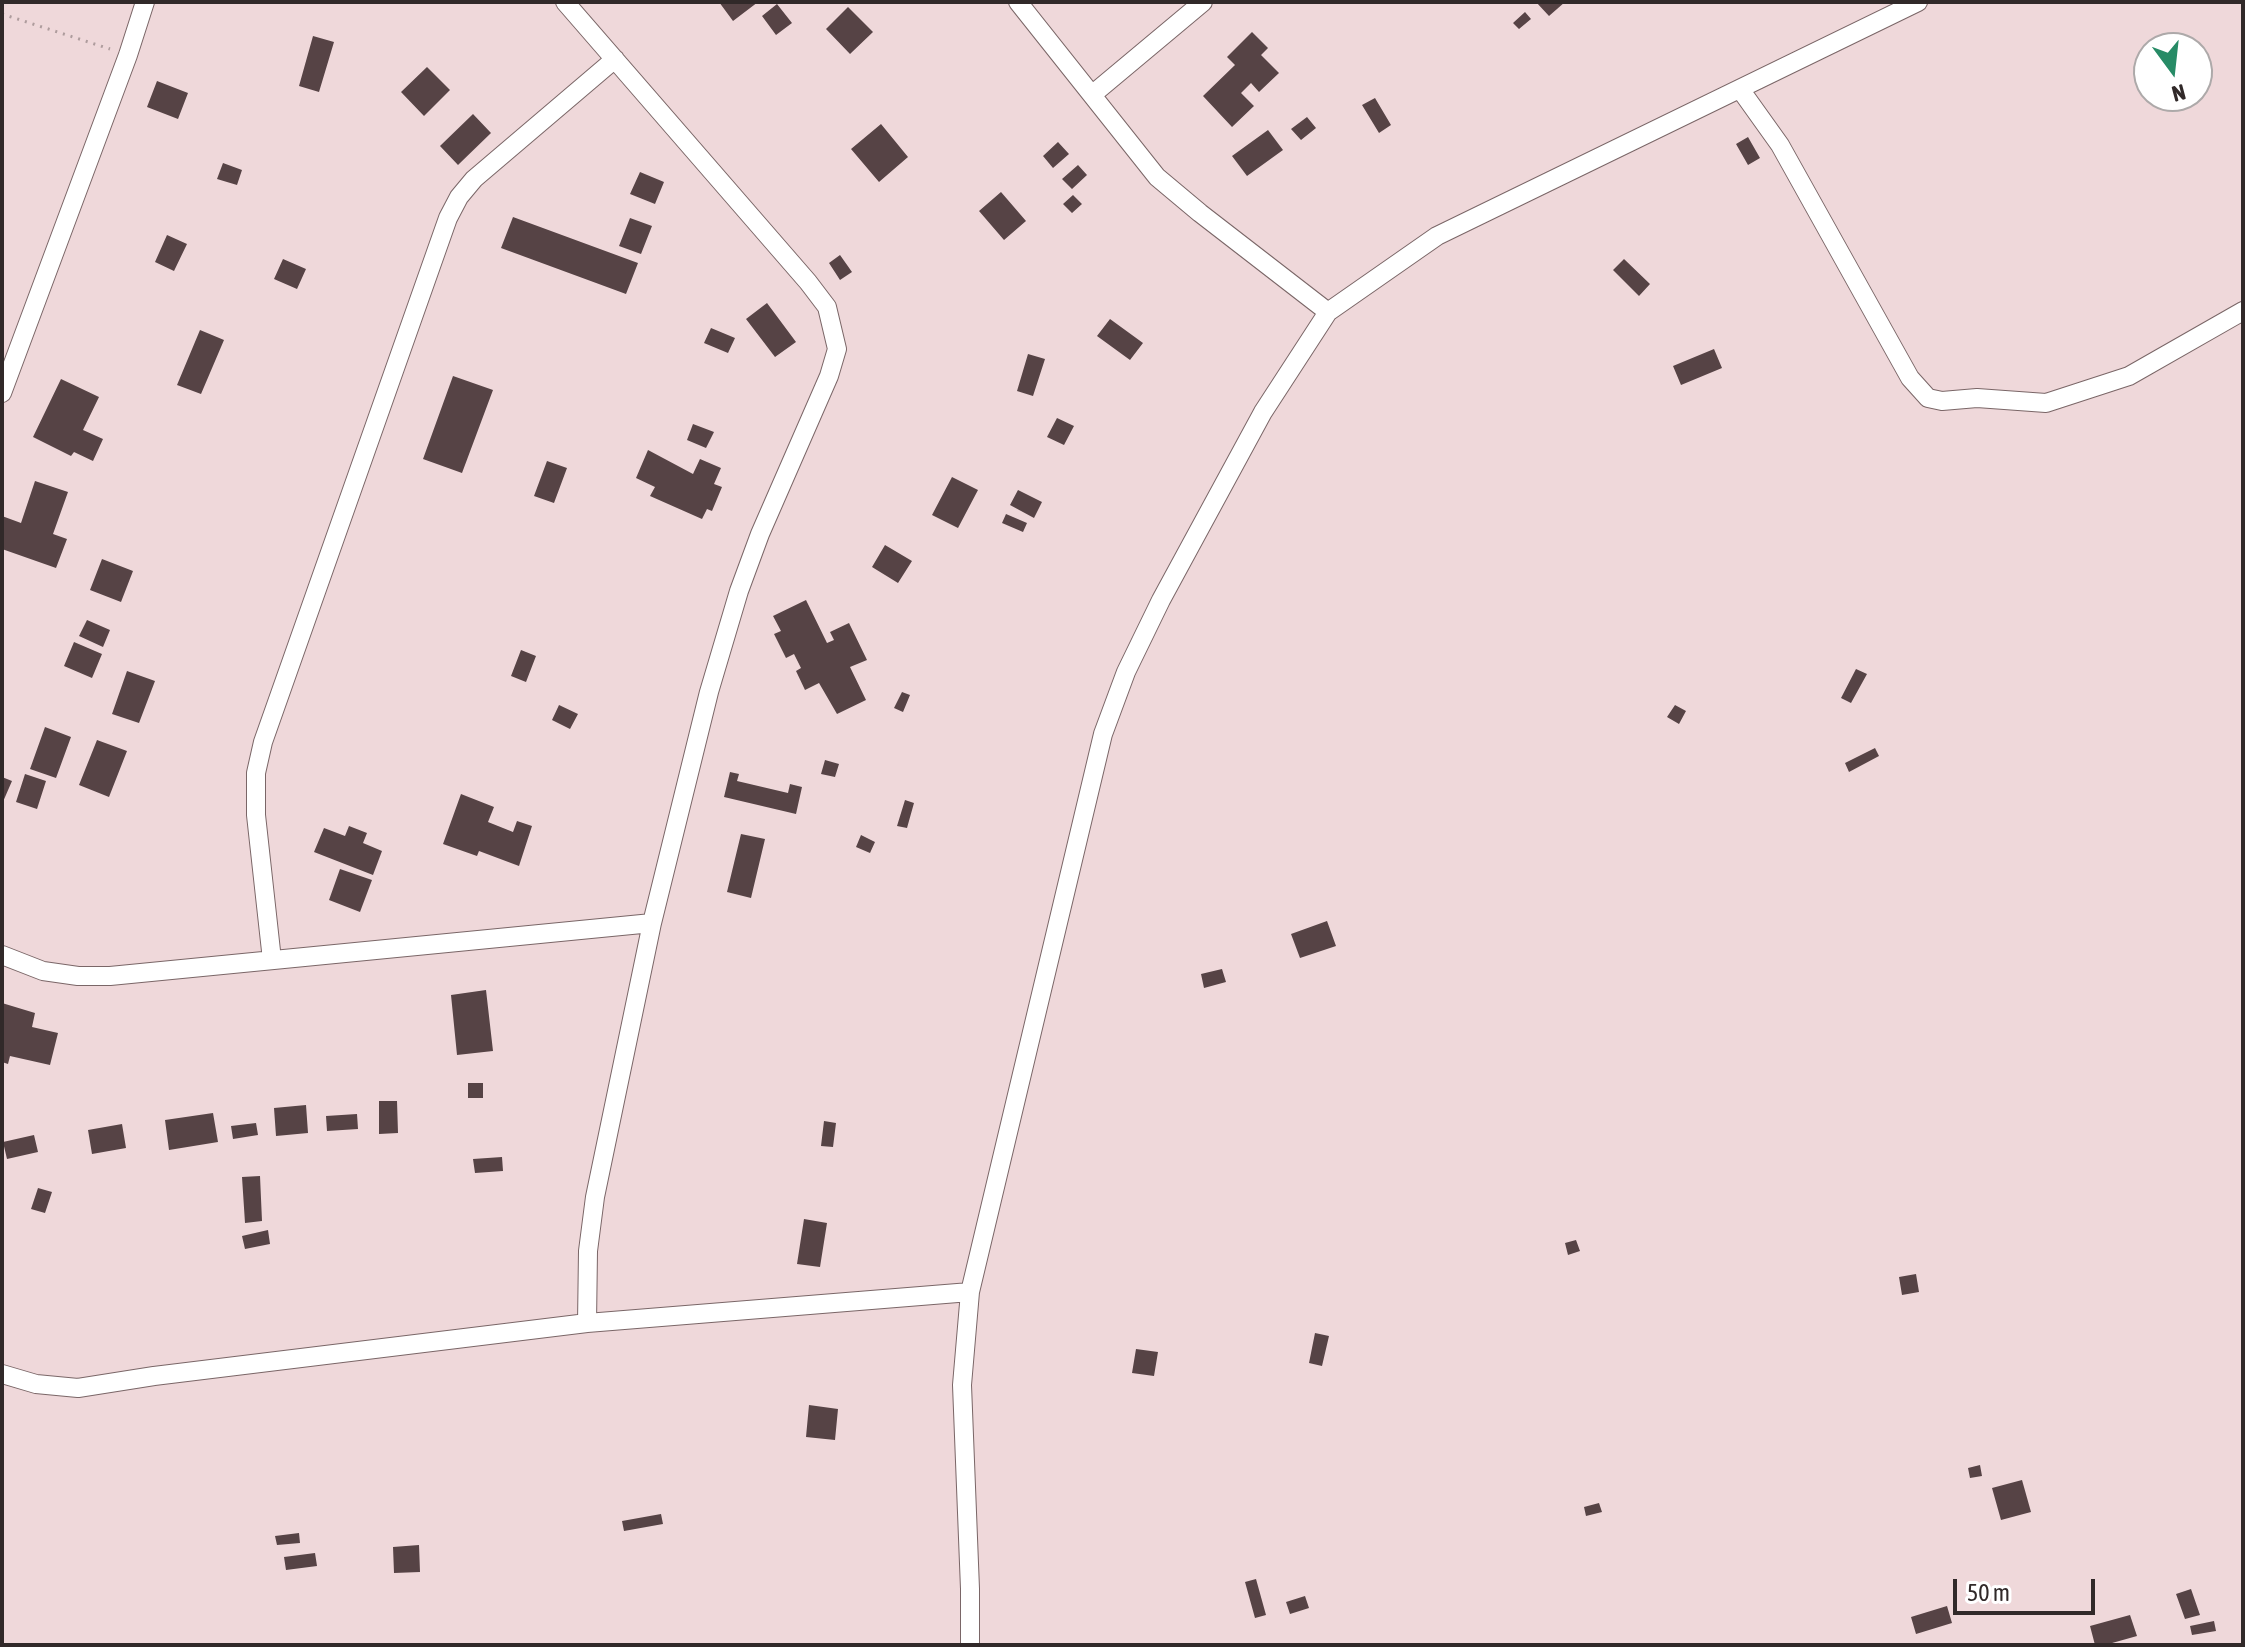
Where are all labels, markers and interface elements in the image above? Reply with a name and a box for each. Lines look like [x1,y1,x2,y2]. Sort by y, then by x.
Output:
north arrow [2133,32,2213,112]
text: N [2169,79,2188,107]
scale bar [1957,1563,2099,1613]
text: 50 m [1967,1579,2010,1606]

